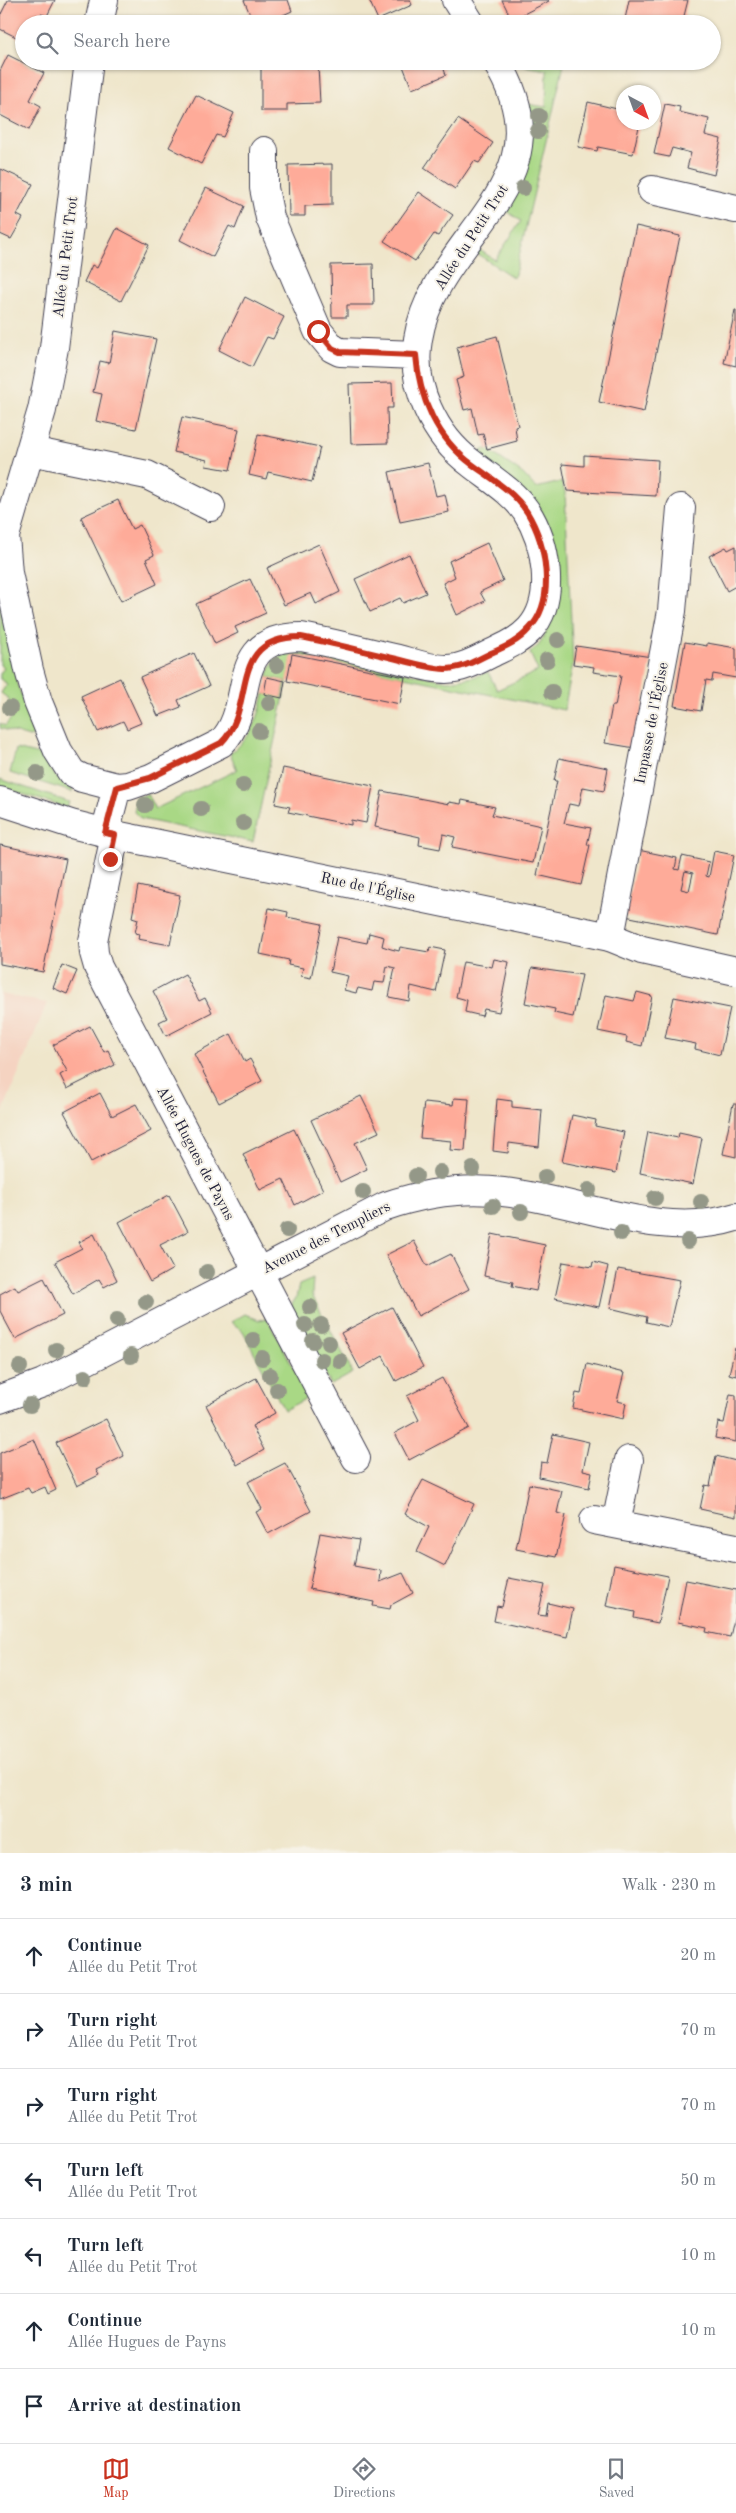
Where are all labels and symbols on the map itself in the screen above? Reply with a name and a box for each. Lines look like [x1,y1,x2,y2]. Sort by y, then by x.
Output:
north arrow [616,85,661,130]
street label: Allée du Petit Trot [433,182,512,293]
street label: Allée du Petit Trot [52,196,81,319]
route start [307,320,330,343]
street label: Impasse de l'Église [630,660,672,785]
route end [99,848,122,871]
street label: Rue de l'Église [319,868,417,906]
street label: Allée Hugues de Payns [153,1084,236,1223]
street label: Avenue des Templiers [260,1200,393,1277]

